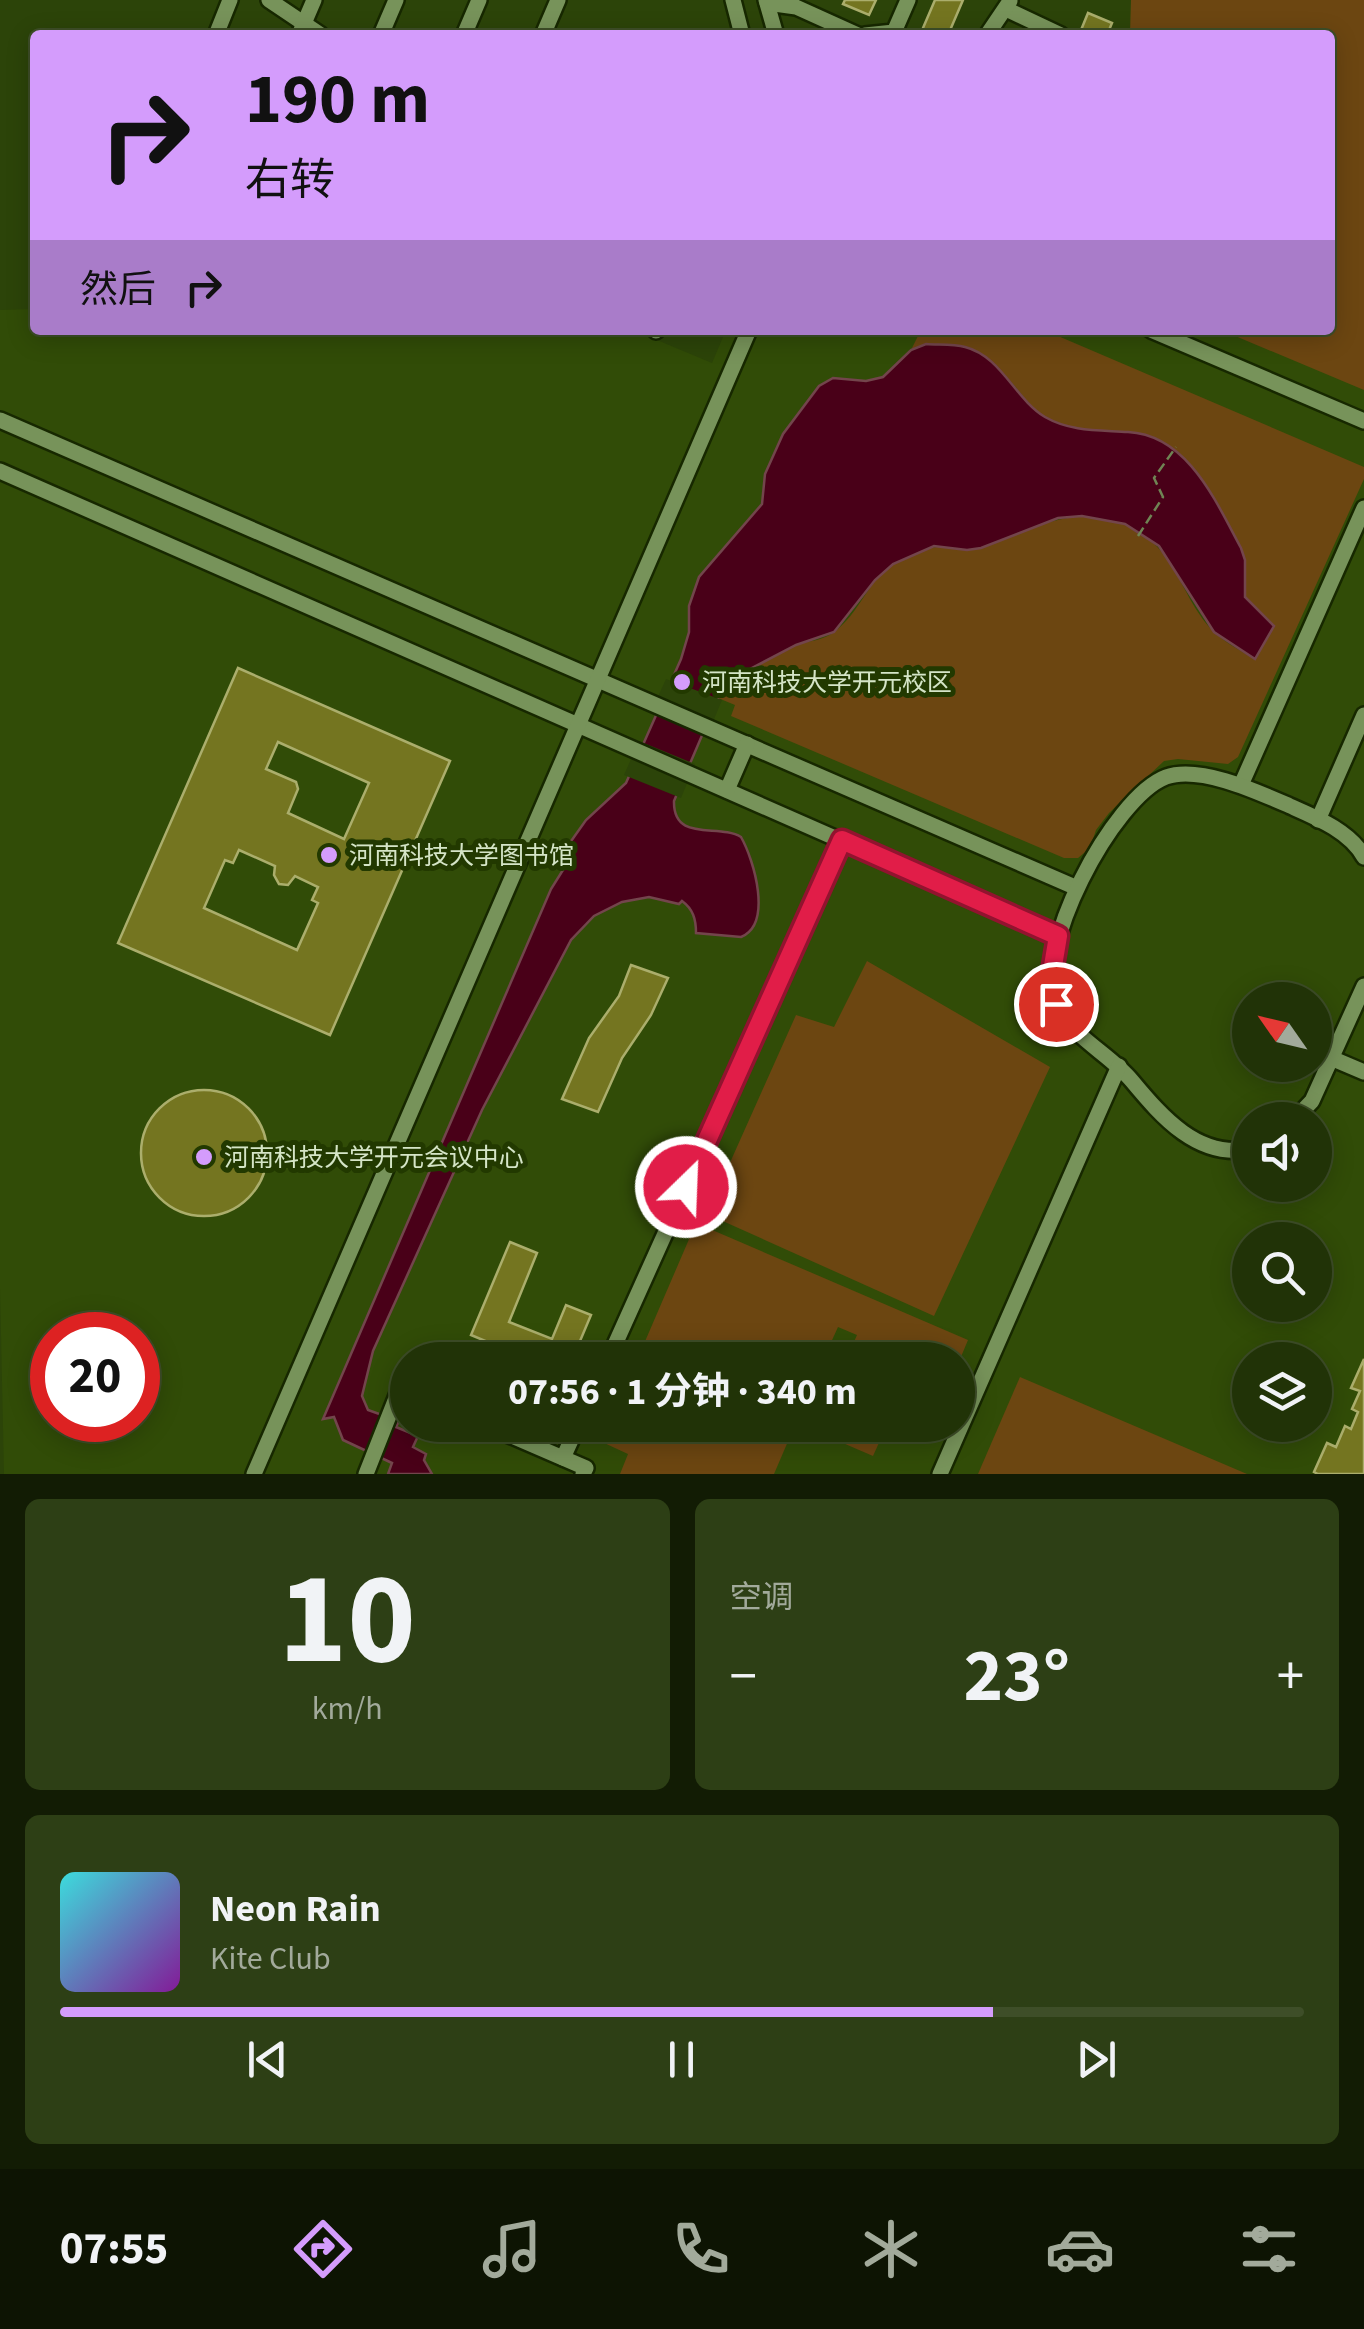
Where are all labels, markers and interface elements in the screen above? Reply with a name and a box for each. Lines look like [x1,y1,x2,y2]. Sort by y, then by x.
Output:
text: 190 m [245,50,430,150]
icon: right [80,70,210,200]
text: 右转 [245,149,335,213]
icon: right [176,260,231,315]
text: 然后 [80,263,156,317]
place label: 河南科技大学开元校区 [702,665,952,701]
marker: 河南科技大学开元校区 [671,671,693,693]
place label: 河南科技大学图书馆 [349,838,574,874]
marker: 河南科技大学图书馆 [318,844,340,866]
pin [1014,962,1099,1047]
icon: arrive [1029,977,1084,1032]
north arrow [1232,982,1332,1082]
map controls [1232,982,1332,1442]
button: sound [1232,1102,1332,1202]
position arrow [634,1135,738,1239]
place label: 河南科技大学开元会议中心 [224,1140,524,1176]
marker: 河南科技大学开元会议中心 [193,1146,215,1168]
button: search [1232,1222,1332,1322]
speed limit sign: 20 [30,1312,160,1442]
button: layers [1232,1342,1332,1442]
text: 07:56 · 1 分钟 · 340 m [508,1365,857,1419]
text: 10 [279,1528,416,1713]
text: 空调 [730,1575,794,1621]
text: 23° [963,1623,1070,1730]
text: − [730,1638,757,1716]
text: + [1277,1638,1304,1716]
text: km/h [312,1686,383,1732]
text: Neon Rain [210,1882,381,1936]
text: Kite Club [210,1936,331,1982]
icon: previous [240,2032,295,2087]
icon: pause [654,2032,709,2087]
icon: next [1069,2032,1124,2087]
icon: directions [288,2214,358,2284]
icon: music [477,2214,547,2284]
icon: phone [666,2214,736,2284]
icon: climate [856,2214,926,2284]
icon: car [1045,2214,1115,2284]
icon: filters [1234,2214,1304,2284]
text: 07:55 [60,2217,168,2281]

